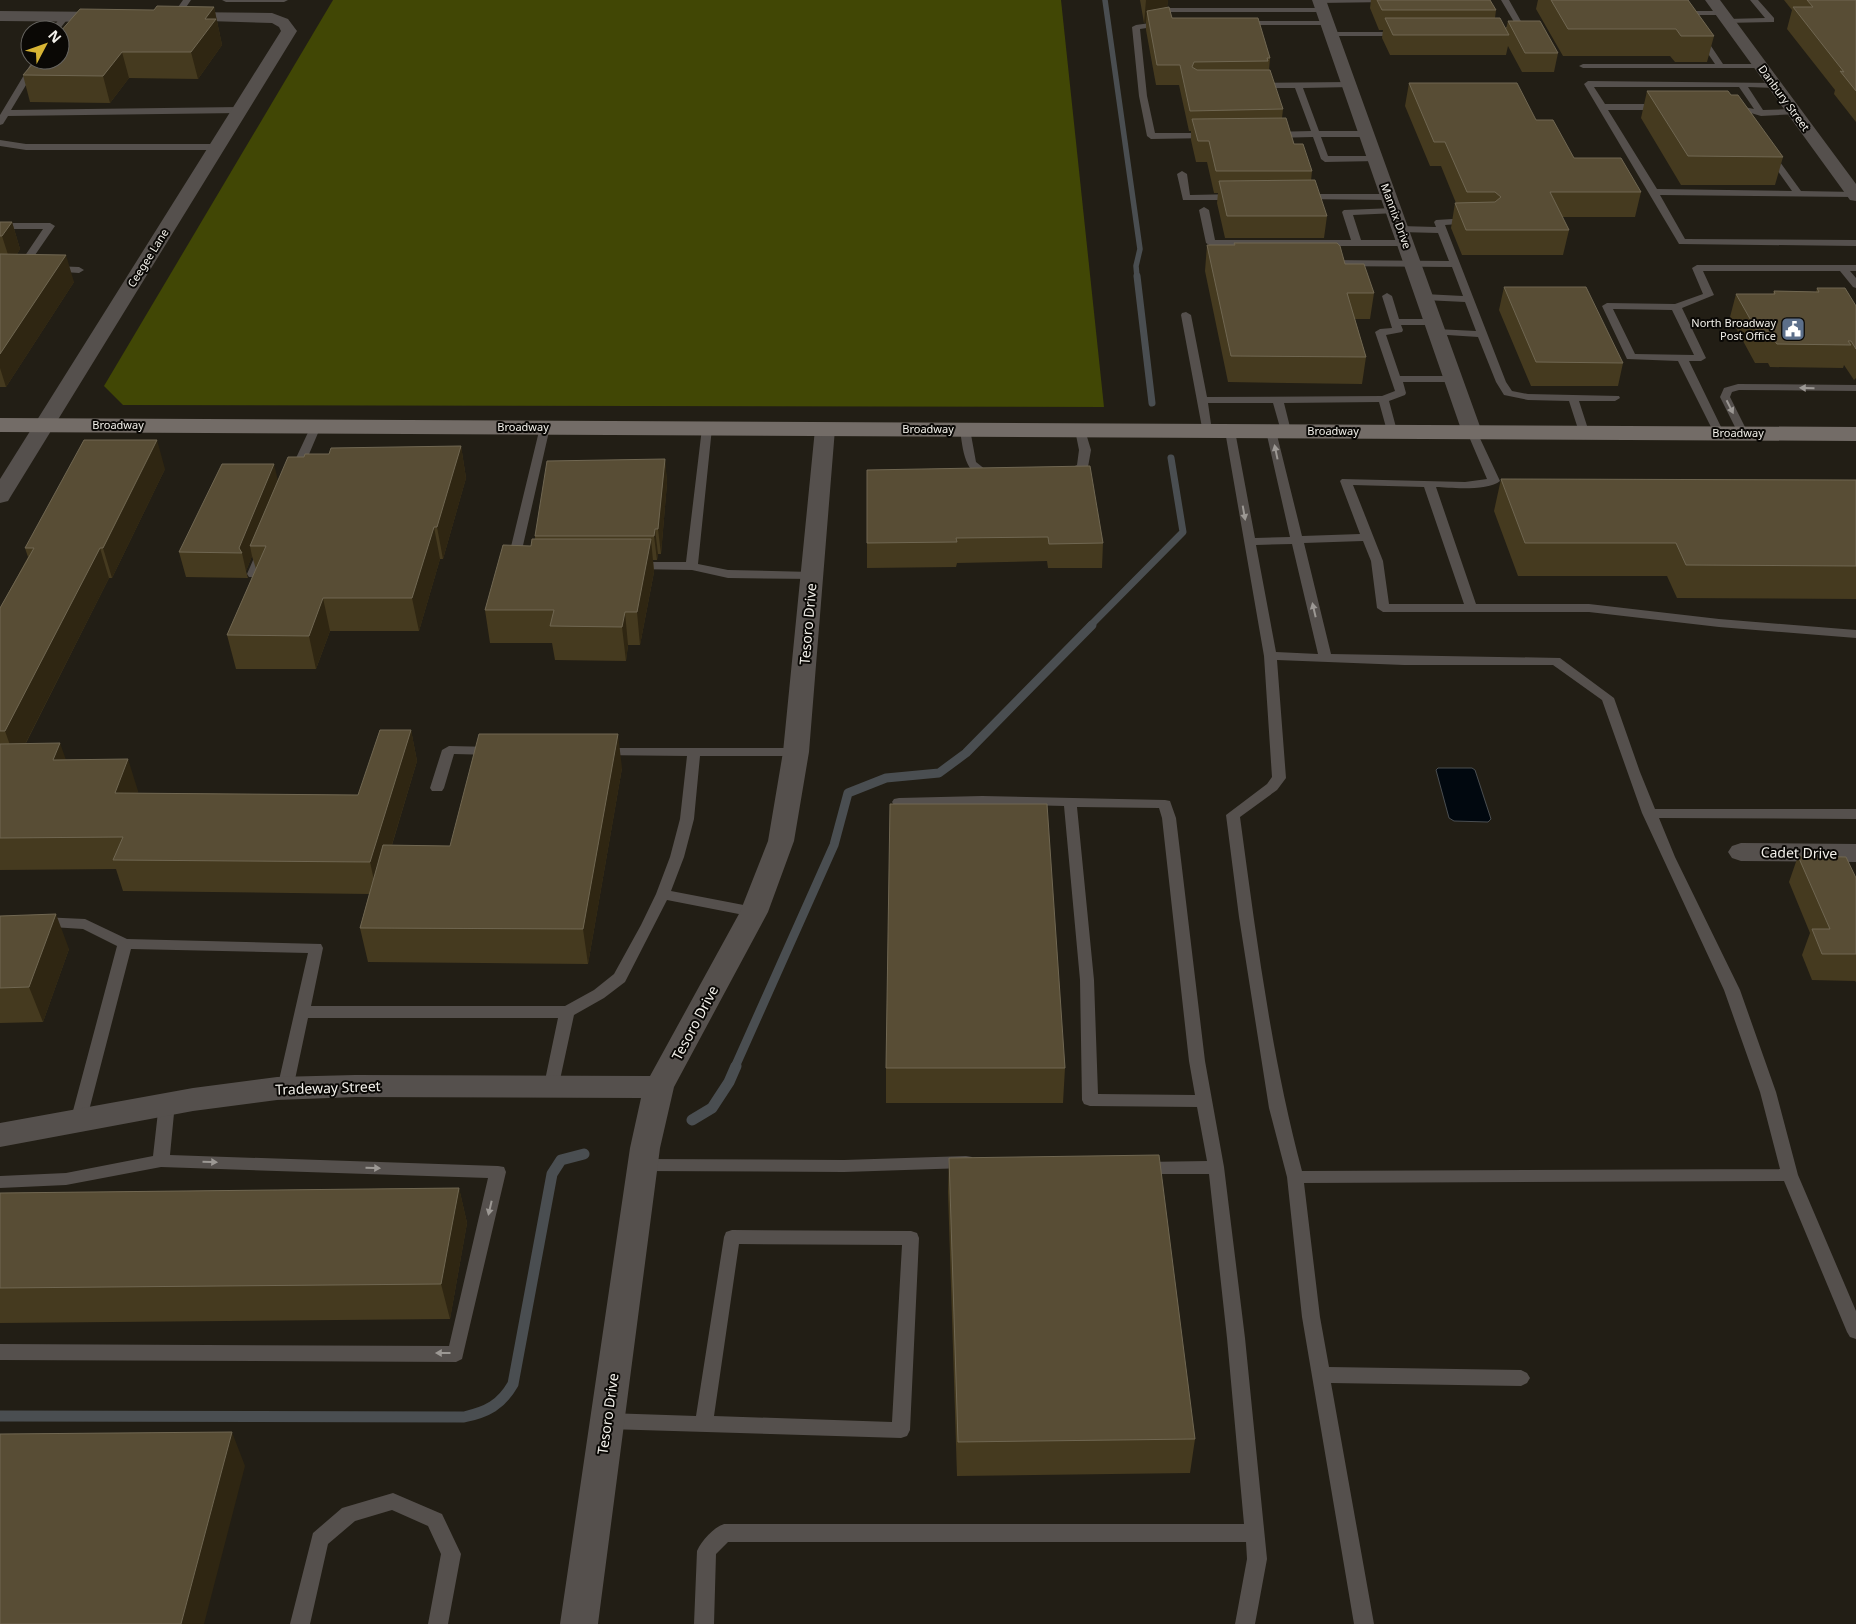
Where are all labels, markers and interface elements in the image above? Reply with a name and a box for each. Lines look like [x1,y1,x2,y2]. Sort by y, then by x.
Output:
north arrow [20,20,70,70]
text: N [44,26,66,47]
street label: Danbury Street [1755,62,1813,134]
street label: Mannix Drive [1378,181,1415,251]
street label: Ceegee Lane [124,226,172,290]
place label: North Broadway Post Office [1691,315,1776,343]
public building icon: North Broadway Post Office [1780,316,1806,342]
one-way arrow [1799,384,1815,392]
one-way arrow [1726,400,1734,414]
street label: Broadway [92,417,144,432]
street label: Broadway [497,419,549,434]
street label: Broadway [902,421,954,436]
street label: Broadway [1307,423,1359,438]
street label: Broadway [1712,425,1764,440]
one-way arrow [1272,444,1280,459]
one-way arrow [1241,506,1249,522]
street label: Tesoro Drive [794,582,821,666]
one-way arrow [1310,602,1318,617]
street label: Cadet Drive [1761,842,1838,863]
street label: Tesoro Drive [667,982,722,1063]
street label: Tradeway Street [275,1076,381,1099]
one-way arrow [202,1159,218,1167]
one-way arrow [365,1164,381,1172]
one-way arrow [486,1200,494,1215]
one-way arrow [435,1349,451,1357]
street label: Tesoro Drive [592,1372,623,1456]

